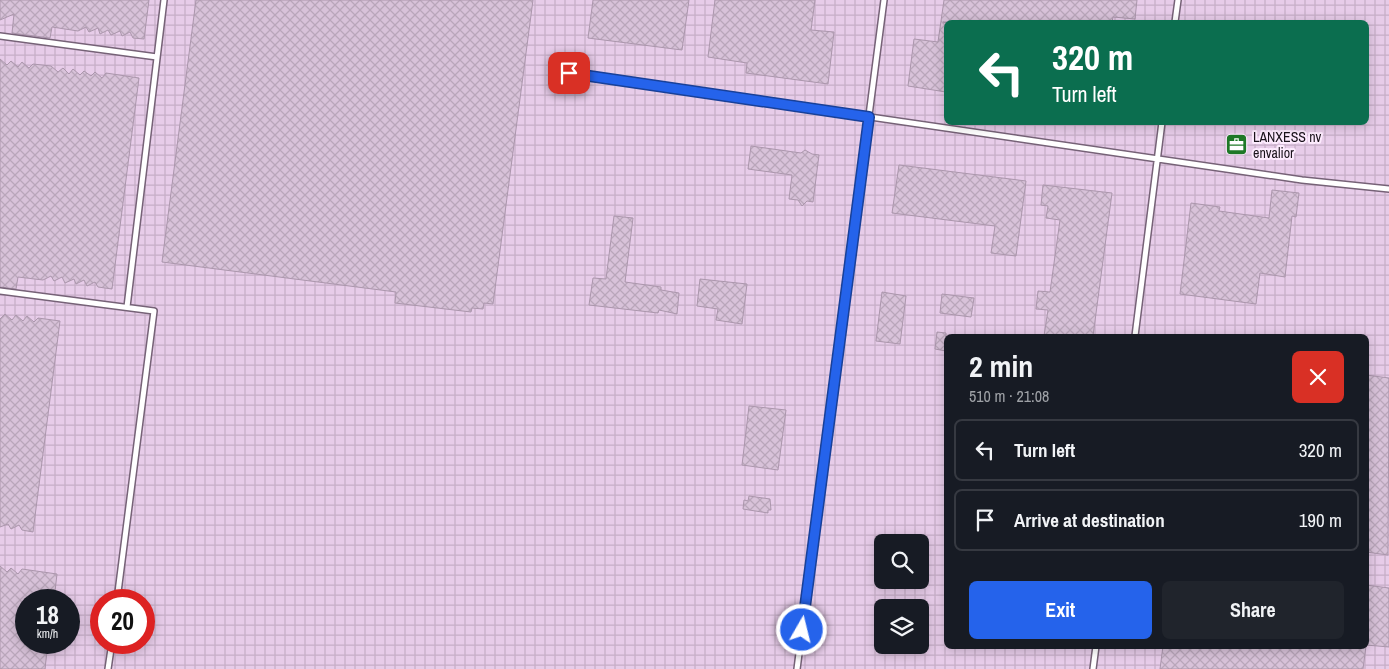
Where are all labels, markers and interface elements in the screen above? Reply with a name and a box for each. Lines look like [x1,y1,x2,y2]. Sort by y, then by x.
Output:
text: 320 m [1052,34,1133,81]
icon: left [969,40,1034,105]
pin [548,52,590,94]
icon: arrive [555,59,583,87]
text: Turn left [1052,79,1117,109]
place label: LANXESS nv envalior [1253,128,1322,162]
office icon: LANXESS nv envalior [1225,133,1249,157]
text: 2 min [969,346,1033,386]
button: close [1292,351,1344,403]
text: 510 m · 21:08 [969,385,1049,407]
icon: left [971,436,999,464]
text: Turn left [1014,437,1075,463]
text: 320 m [1299,437,1342,463]
icon: arrive [971,506,999,534]
text: Arrive at destination [1014,507,1165,533]
text: 190 m [1299,507,1342,533]
map controls [874,534,929,654]
button: search [874,534,929,589]
button: Exit [969,581,1152,639]
button: Share [1162,581,1344,639]
speed limit sign: 20 [90,589,155,654]
text: 18 [36,598,59,632]
button: layers [874,599,929,654]
position arrow [775,603,827,655]
text: km/h [37,626,58,642]

